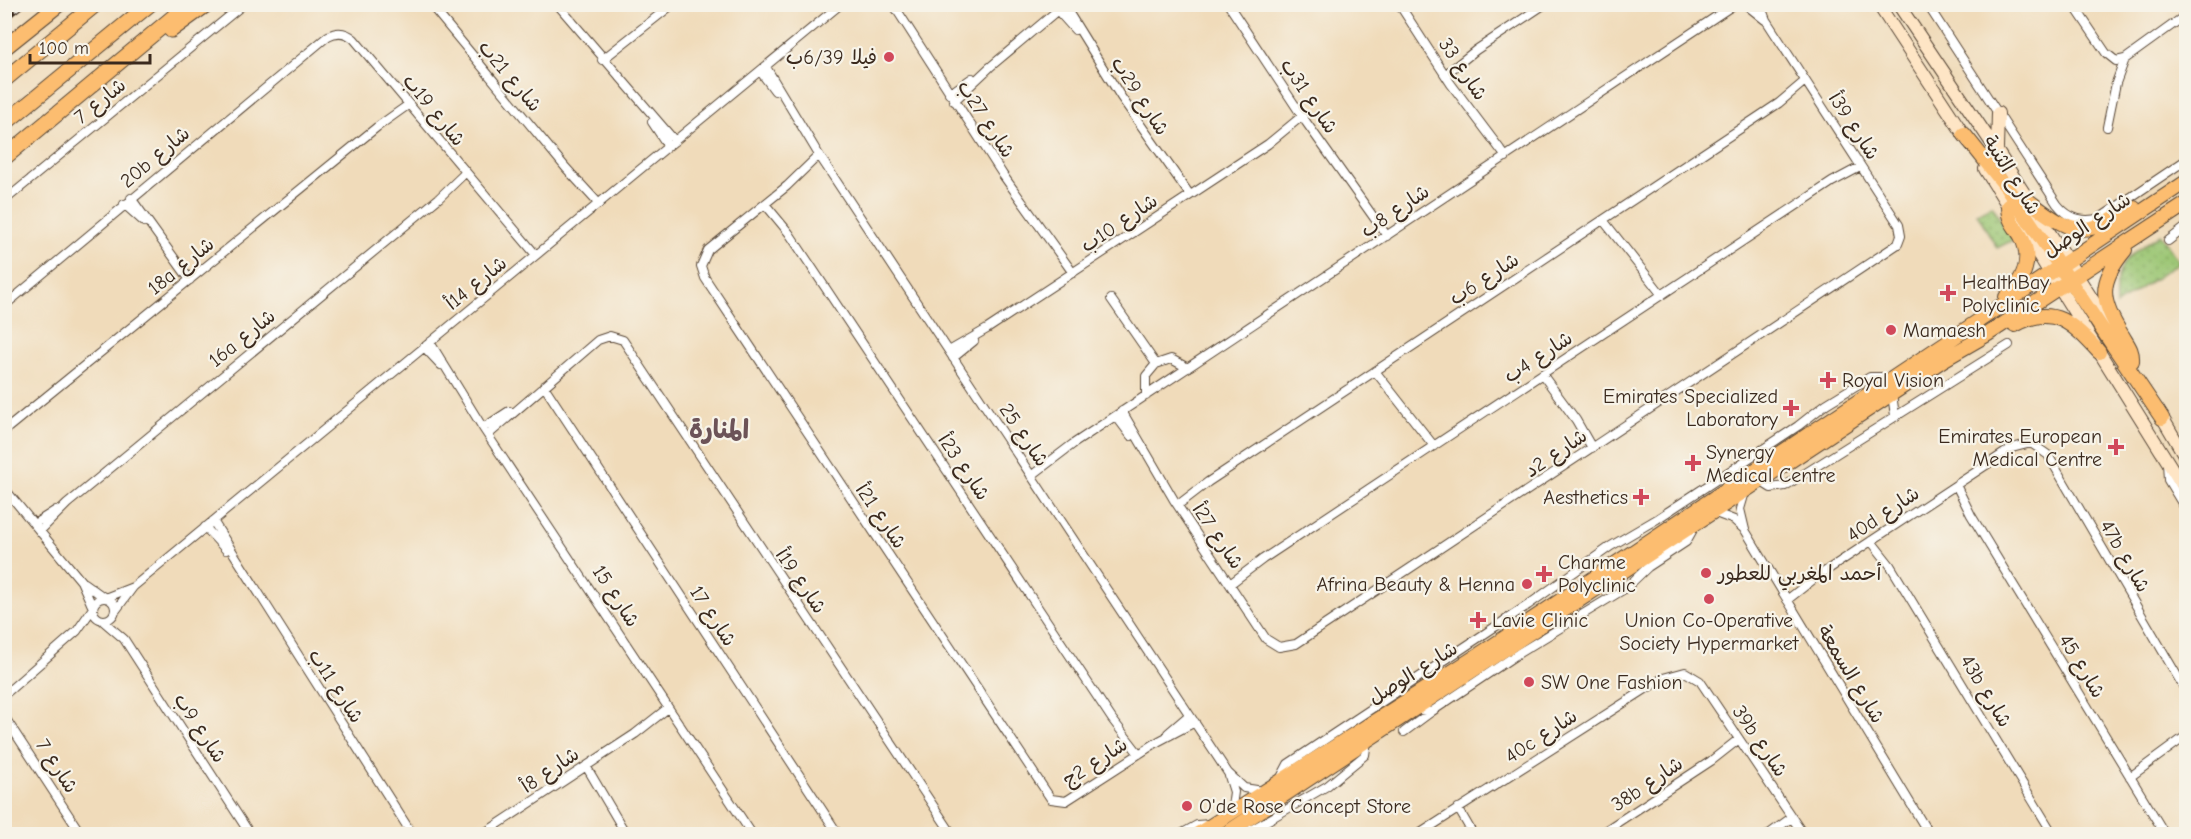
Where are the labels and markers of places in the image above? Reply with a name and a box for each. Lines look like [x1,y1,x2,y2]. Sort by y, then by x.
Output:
place label: فيلا 6/39ب [786,46,877,69]
marker: فيلا 6/39ب [882,50,896,64]
place label: HealthBay Polyclinic [1962,271,2049,317]
marker: HealthBay Polyclinic [1939,284,1957,302]
place label: Mamaesh [1903,319,1986,342]
marker: Mamaesh [1884,323,1898,337]
place label: Royal Vision [1842,369,1944,392]
marker: Royal Vision [1819,371,1837,389]
place label: Emirates Specialized Laboratory [1603,385,1778,431]
marker: Emirates Specialized Laboratory [1782,399,1800,417]
place label: Emirates European Medical Centre [1938,425,2102,471]
marker: Emirates European Medical Centre [2107,438,2125,456]
place label: Synergy Medical Centre [1706,441,1836,487]
marker: Synergy Medical Centre [1684,454,1702,472]
place label: Aesthetics [1543,486,1628,509]
marker: Aesthetics [1632,488,1650,506]
place label: Charme Polyclinic [1558,551,1636,597]
place label: أحمد المغربي للعطور [1716,562,1881,591]
marker: Charme Polyclinic [1535,565,1553,583]
marker: أحمد المغربي للعطور [1699,566,1713,580]
place label: Afrina Beauty & Henna [1316,573,1515,596]
marker: Afrina Beauty & Henna [1520,577,1534,591]
marker: Union Co-Operative Society Hypermarket [1702,592,1716,606]
place label: Lavie Clinic [1492,609,1588,632]
place label: Union Co-Operative Society Hypermarket [1620,609,1800,655]
marker: Lavie Clinic [1469,611,1487,629]
place label: SW One Fashion [1541,671,1683,694]
marker: SW One Fashion [1522,675,1536,689]
place label: O'de Rose Concept Store [1199,795,1411,818]
marker: O'de Rose Concept Store [1180,799,1194,813]

